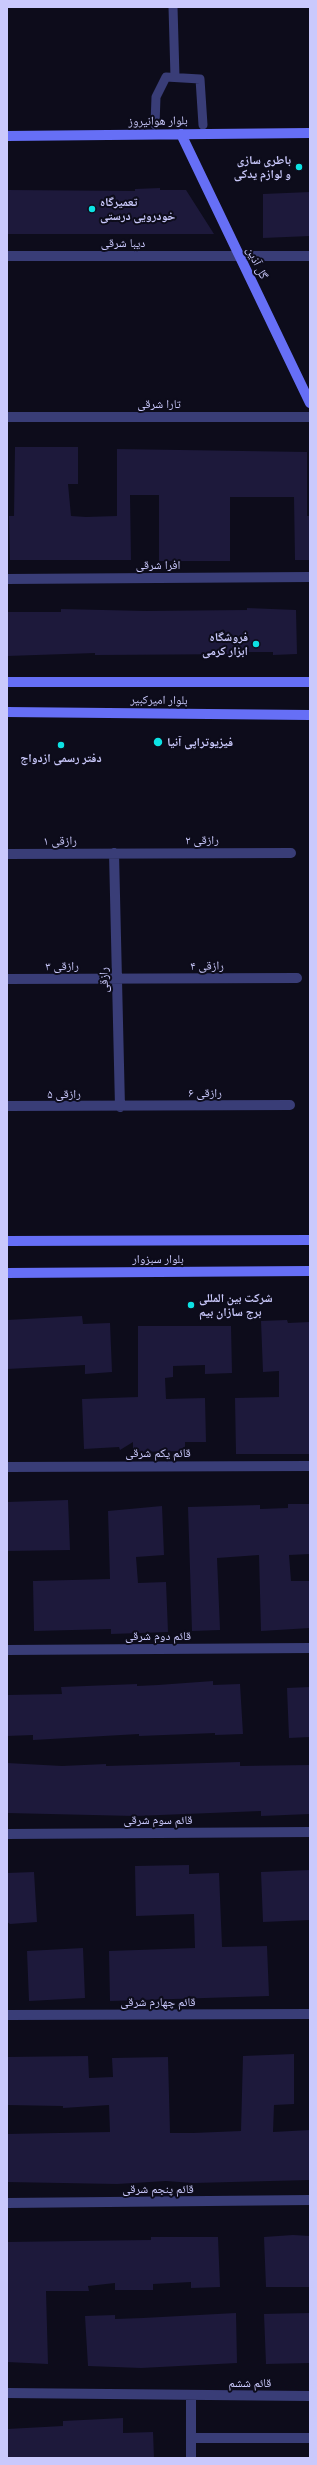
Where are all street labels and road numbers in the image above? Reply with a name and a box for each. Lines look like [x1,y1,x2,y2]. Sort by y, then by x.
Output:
street label: بلوار هوانیروز [128,113,188,129]
street label: دیبا شرقی [101,236,145,250]
street label: گل آذین [243,245,271,281]
street label: تارا شرقی [137,397,181,411]
street label: افرا شرقی [136,558,180,572]
street label: بلوار امیرکبیر [130,692,188,708]
street label: رازقی ۲ [185,833,219,847]
street label: رازقی ۱ [43,834,77,848]
street label: رازقی ۳ [45,959,79,973]
street label: رازقی ۴ [190,959,224,973]
street label: رازقی [97,967,111,993]
street label: رازقی ۶ [188,1086,222,1100]
street label: رازقی ۵ [47,1087,81,1101]
street label: بلوار سبزوار [132,1252,184,1266]
street label: قائم یکم شرقی [125,1446,191,1460]
street label: قائم دوم شرقی [125,1629,191,1643]
street label: قائم سوم شرقی [124,1813,192,1827]
street label: قائم چهارم شرقی [120,1995,196,2009]
street label: قائم پنجم شرقی [122,2182,194,2196]
street label: قائم ششم [229,2376,271,2390]

